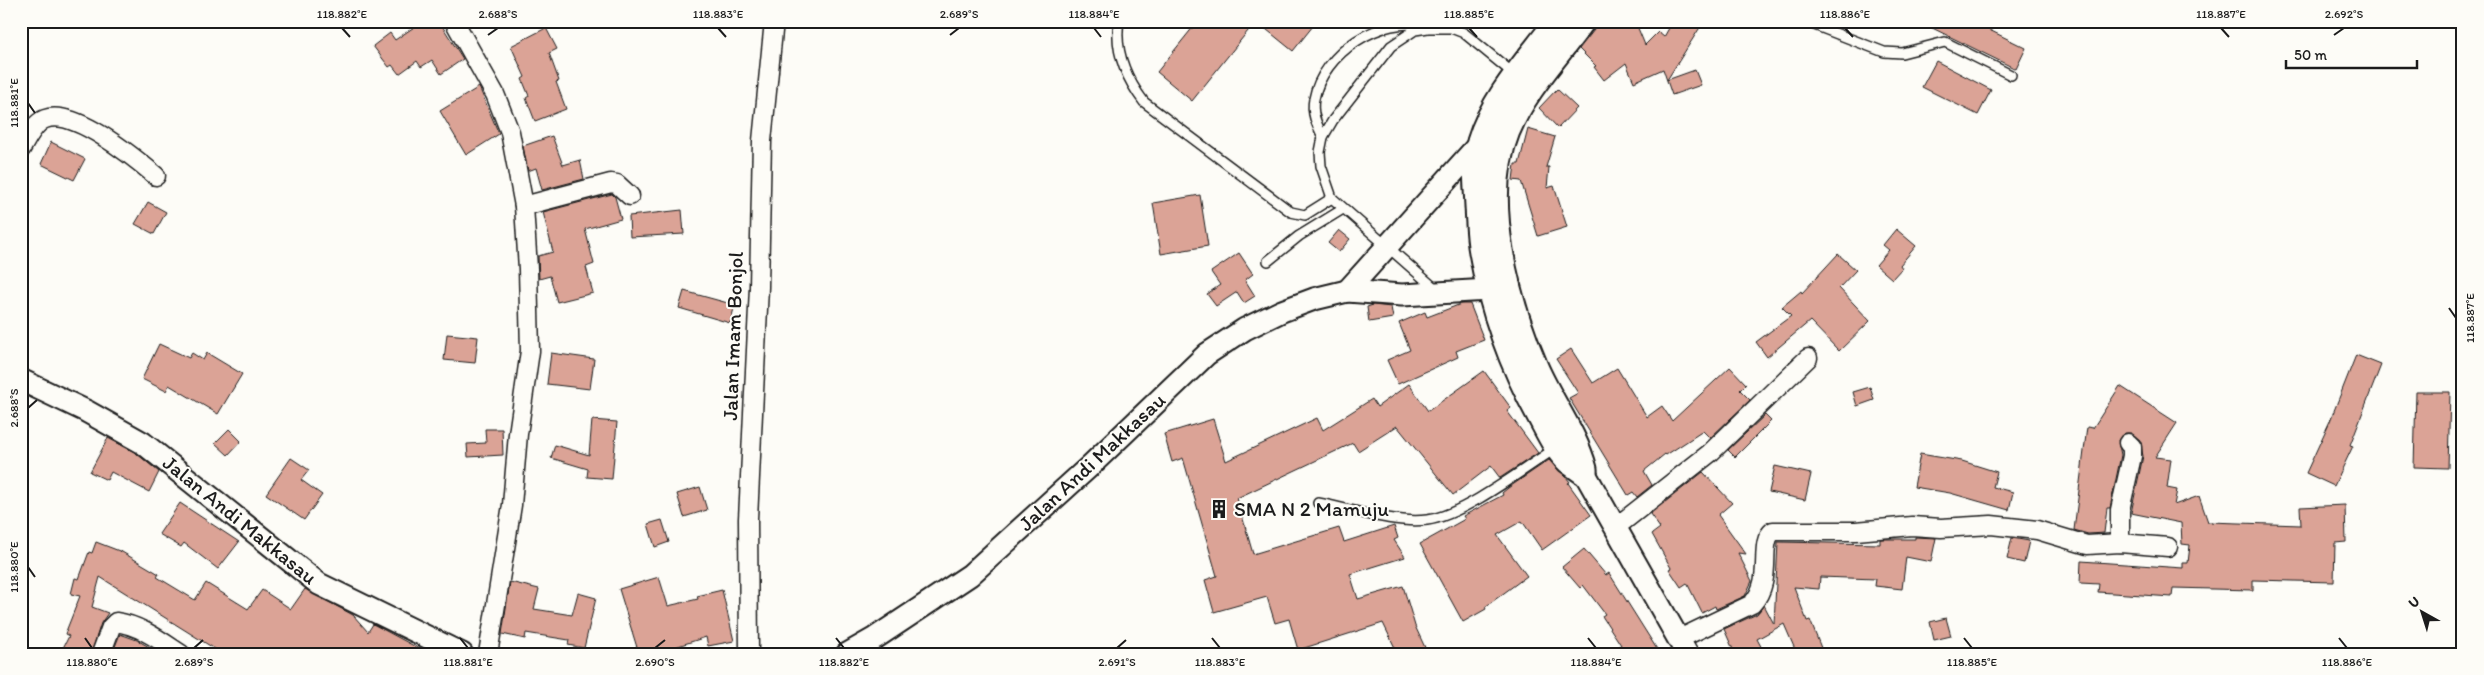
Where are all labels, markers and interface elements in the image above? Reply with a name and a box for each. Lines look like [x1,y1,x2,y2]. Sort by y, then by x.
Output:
text: 118.882°E [317,7,368,21]
text: 2.688°S [478,7,518,21]
text: 118.883°E [693,7,744,21]
text: 2.689°S [940,7,979,21]
text: 118.884°E [1068,7,1120,21]
text: 118.885°E [1444,7,1495,21]
text: 118.886°E [1820,7,1871,21]
text: 118.887°E [2196,7,2246,21]
text: 2.692°S [2325,7,2363,21]
scale bar [2286,38,2418,70]
text: 50 m [2294,46,2327,64]
text: 118.881°E [7,78,21,128]
street label: Jalan Imam Bonjol [717,251,748,421]
text: 118.887°E [2463,293,2477,343]
street label: Jalan Andi Makkasau [1013,387,1170,536]
text: 2.688°S [7,388,21,428]
street label: Jalan Andi Makkasau [158,450,323,590]
place label: SMA N 2 Mamuju [1234,496,1389,521]
building icon: SMA N 2 Mamuju [1208,498,1230,520]
text: 118.880°E [7,541,21,593]
north arrow [2396,588,2446,638]
text: U [2405,593,2423,612]
text: 118.880°E [66,655,118,669]
text: 2.689°S [175,655,214,669]
text: 118.881°E [443,655,493,669]
text: 2.690°S [635,655,675,669]
text: 118.882°E [819,655,870,669]
text: 2.691°S [1098,655,1136,669]
text: 118.883°E [1195,655,1246,669]
text: 118.884°E [1570,655,1622,669]
text: 118.885°E [1947,655,1998,669]
text: 118.886°E [2322,655,2373,669]

